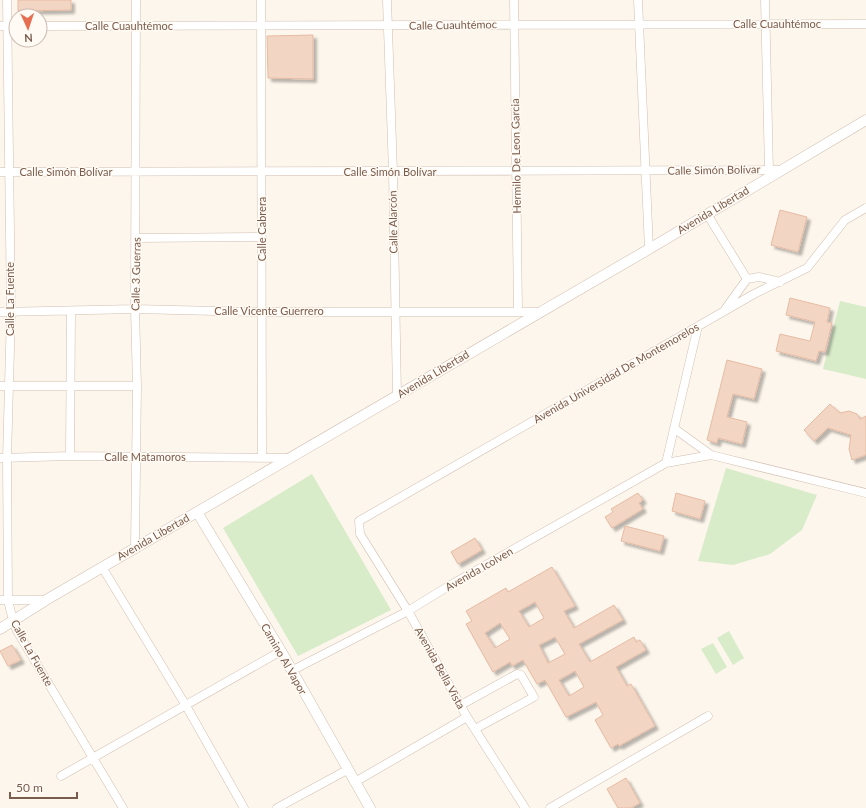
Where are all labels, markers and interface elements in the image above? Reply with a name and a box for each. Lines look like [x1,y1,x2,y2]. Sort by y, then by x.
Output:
north arrow [8,8,48,48]
street label: Calle Cuauhtémoc [409,17,497,32]
street label: Calle Cuauhtémoc [733,17,821,30]
street label: Calle Cuauhtémoc [85,19,173,32]
text: N [24,32,33,45]
street label: Hermilo De Leon Garcia [508,98,523,214]
street label: Calle Simón Bolívar [667,162,761,177]
street label: Calle Simón Bolívar [20,165,112,178]
street label: Calle Simón Bolívar [344,165,436,178]
street label: Avenida Libertad [675,183,751,236]
street label: Calle Alarcón [385,190,400,254]
street label: Calle Cabrera [255,197,268,261]
street label: Calle 3 Guerras [128,237,143,311]
street label: Calle La Fuente [3,262,16,336]
street label: Calle Vicente Guerrero [214,304,324,317]
street label: Avenida Universidad De Montemorelos [531,320,701,425]
street label: Avenida Libertad [395,347,471,400]
street label: Calle Matamoros [104,450,186,463]
street label: Avenida Libertad [114,511,191,563]
street label: Avenida Icolven [443,544,515,593]
street label: Calle La Fuente [9,617,56,688]
street label: Camino Al Vapor [259,621,310,697]
street label: Avenida Bella Vista [413,624,468,711]
scale bar [10,774,77,800]
text: 50 m [16,780,43,795]

